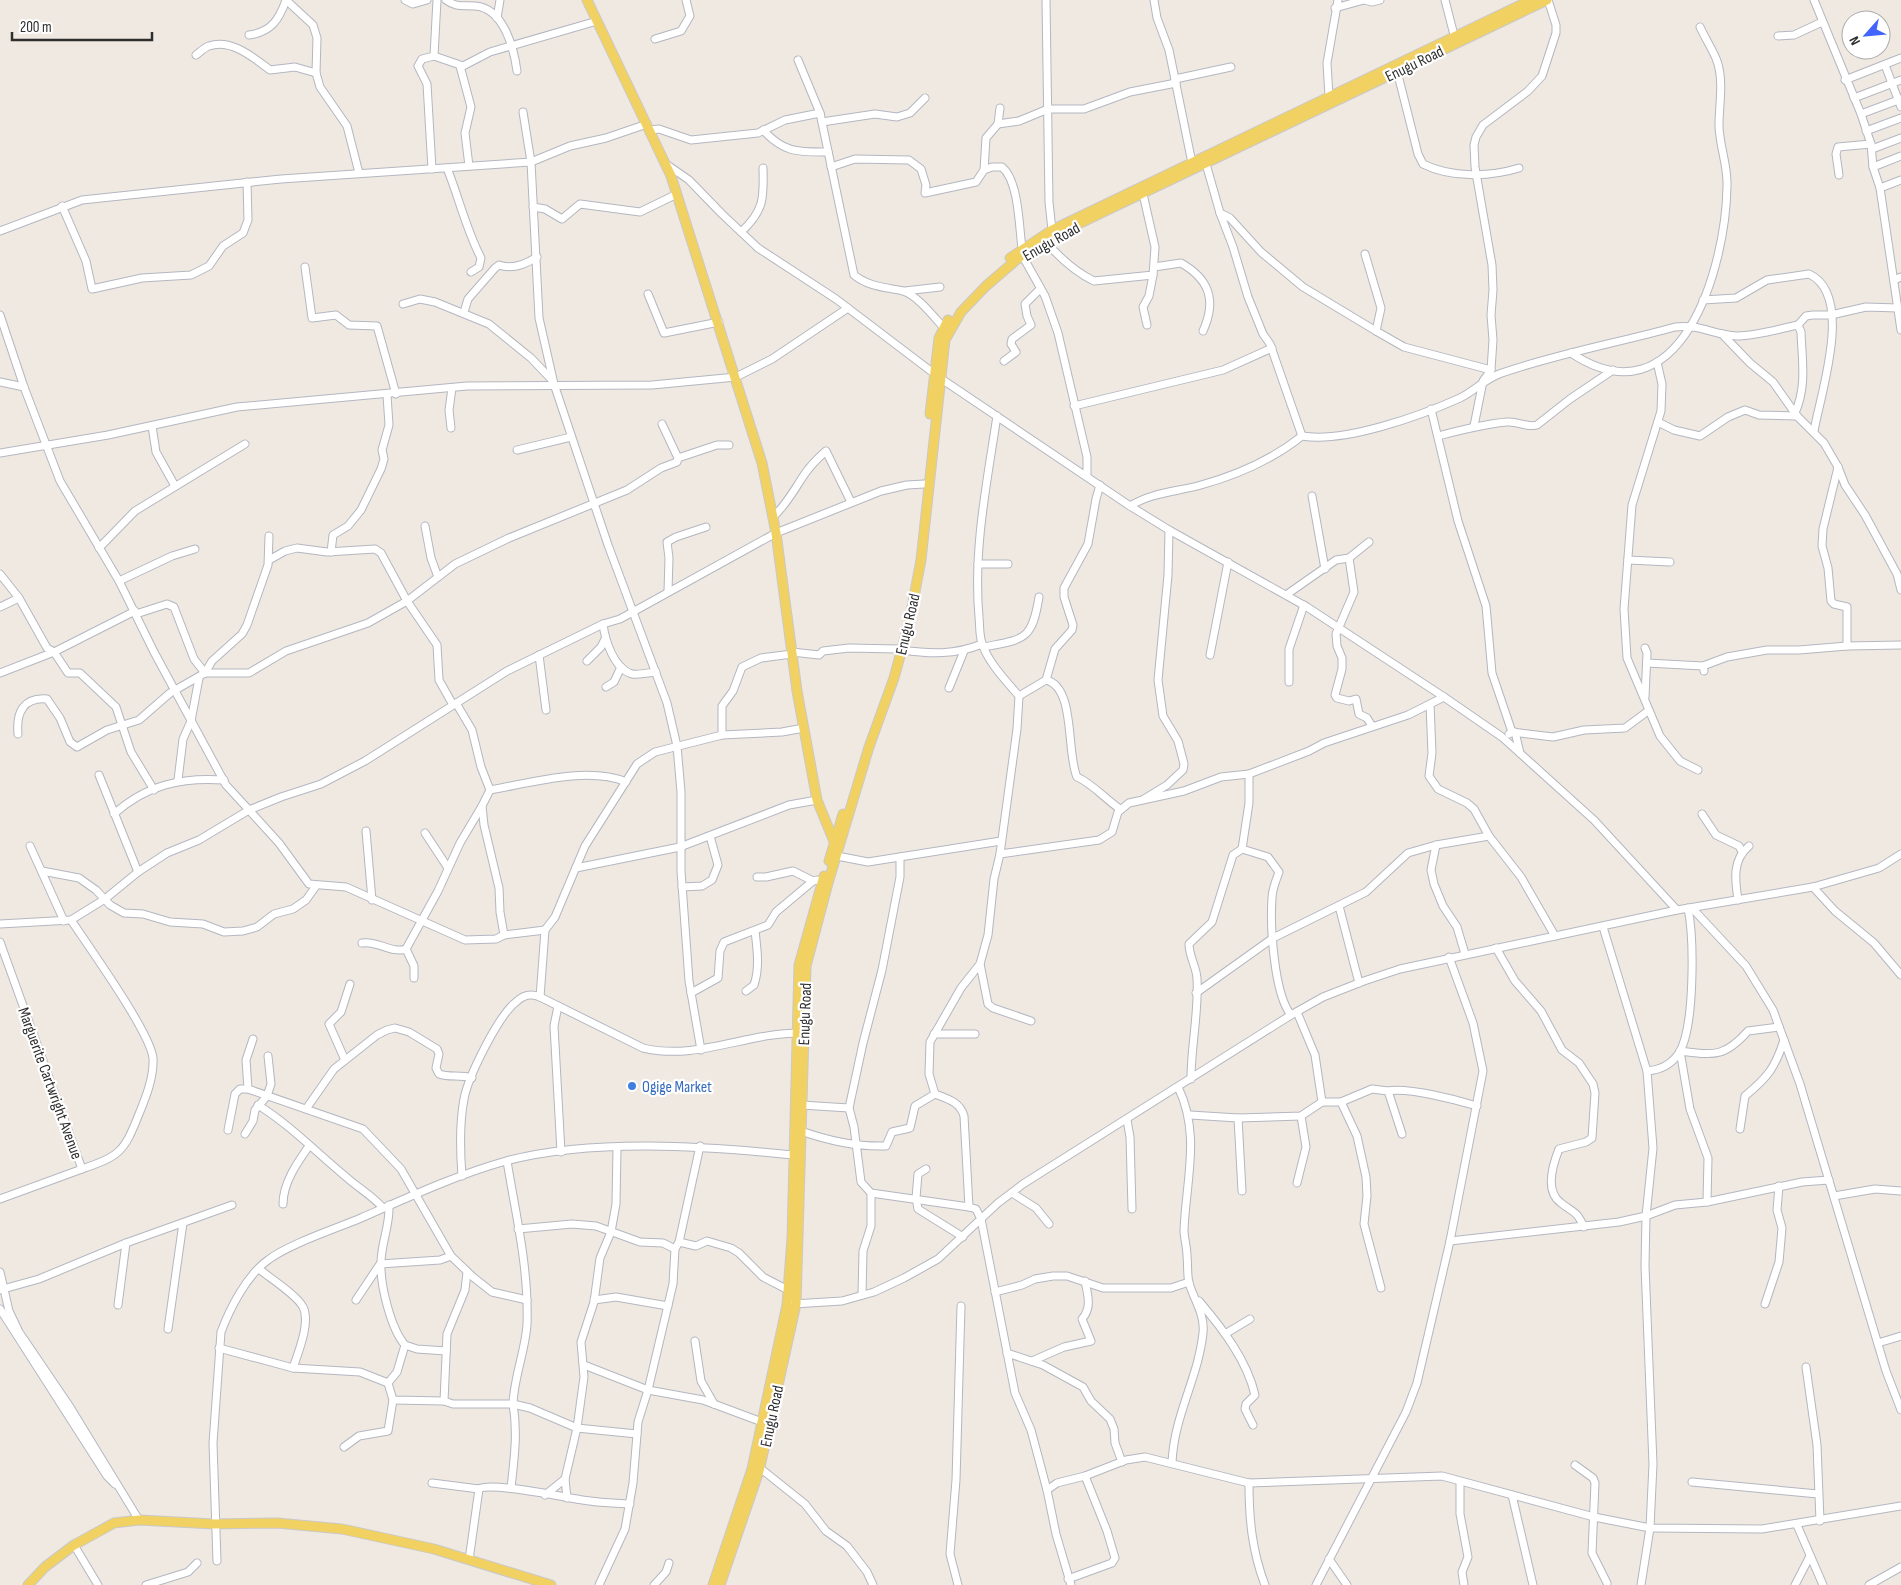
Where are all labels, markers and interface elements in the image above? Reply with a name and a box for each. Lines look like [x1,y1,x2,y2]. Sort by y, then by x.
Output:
scale bar [12,10,152,42]
north arrow [1841,10,1891,60]
text: 200 m [20,18,52,37]
text: N [1846,33,1864,48]
street label: Enugu Road [1382,42,1447,87]
street label: Enugu Road [1020,219,1084,266]
street label: Enugu Road [892,592,925,657]
street label: Enugu Road [795,983,816,1046]
street label: Marguerite Cartwright Avenue [13,1005,86,1162]
place label: Ogige Market [642,1078,712,1097]
marker: Ogige Market [626,1080,638,1092]
street label: Enugu Road [757,1384,788,1449]

